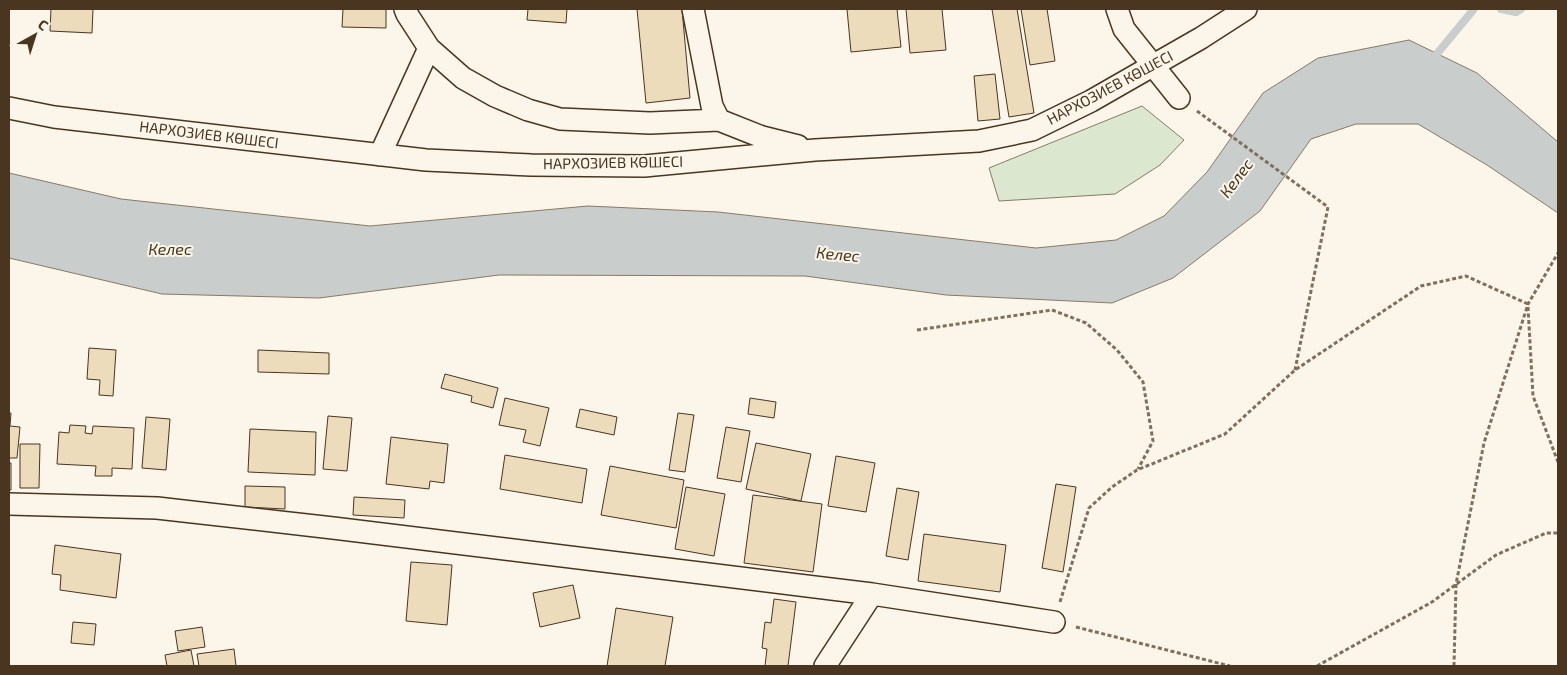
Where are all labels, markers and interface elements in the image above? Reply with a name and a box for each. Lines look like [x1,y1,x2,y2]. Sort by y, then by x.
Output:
north arrow [10,10,60,60]
text: С [35,15,52,34]
street label: НАРХОЗИЕВ КӨШЕСІ [1043,46,1176,128]
street label: НАРХОЗИЕВ КӨШЕСІ [138,117,280,151]
street label: НАРХОЗИЕВ КӨШЕСІ [543,152,683,172]
water label: Келес [1215,155,1256,201]
water label: Келес [148,239,192,258]
water label: Келес [816,242,861,265]

